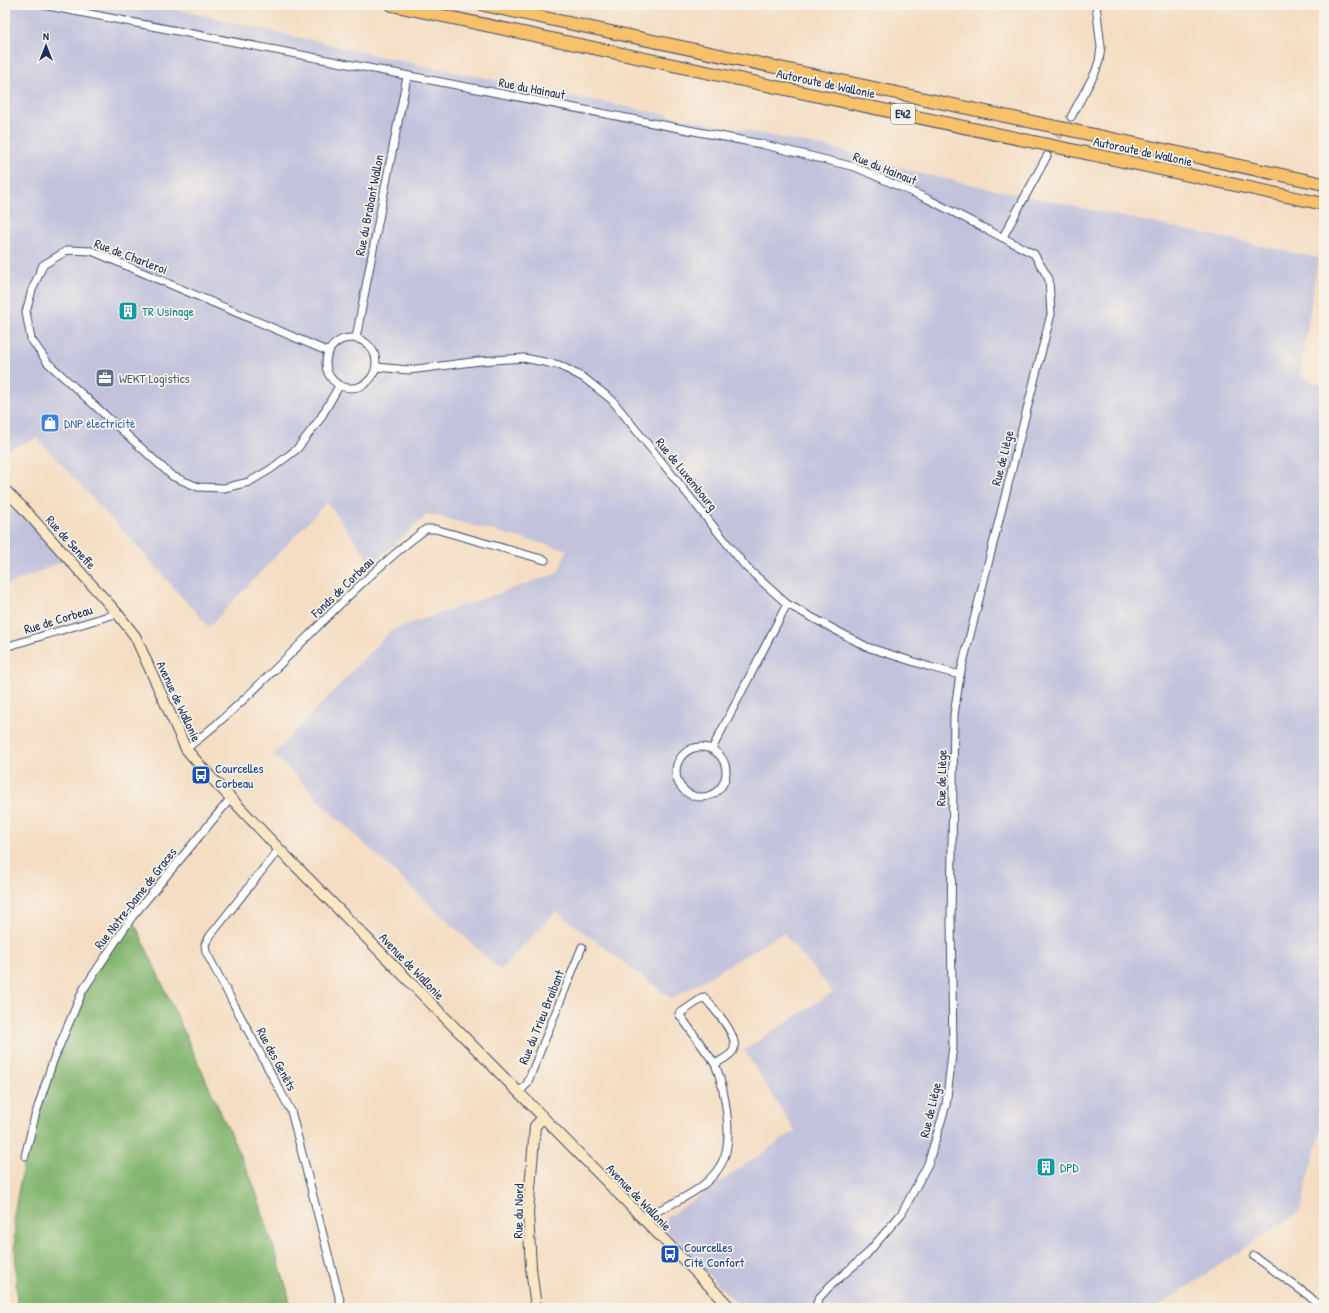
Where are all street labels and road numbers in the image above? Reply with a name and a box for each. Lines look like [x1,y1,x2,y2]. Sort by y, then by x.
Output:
street label: Autoroute de Wallonie [775,64,877,102]
street label: Rue du Hainaut [497,73,567,103]
road number: E42 [891,104,915,124]
street label: Autoroute de Wallonie [1092,132,1194,170]
street label: Rue du Hainaut [850,147,920,189]
street label: Rue du Brabant Wallon [350,153,388,257]
street label: Rue de Charleroi [92,234,170,278]
street label: Rue de Liège [986,428,1018,488]
street label: Rue de Luxembourg [652,434,722,514]
street label: Rue de Seneffe [42,511,100,573]
street label: Fonds de Corbeau [306,553,377,622]
street label: Rue de Corbeau [22,600,94,638]
street label: Avenue de Wallonie [152,658,206,744]
street label: Rue de Liège [932,750,950,806]
street label: Rue Notre-Dame de Graces [90,843,180,953]
street label: Avenue de Wallonie [375,928,449,1004]
street label: Rue du Trieu Braibant [514,967,568,1067]
street label: Rue des Genêts [253,1024,301,1094]
street label: Rue de Liège [915,1081,945,1139]
street label: Avenue de Wallonie [602,1159,676,1235]
street label: Rue du Nord [509,1183,527,1239]

